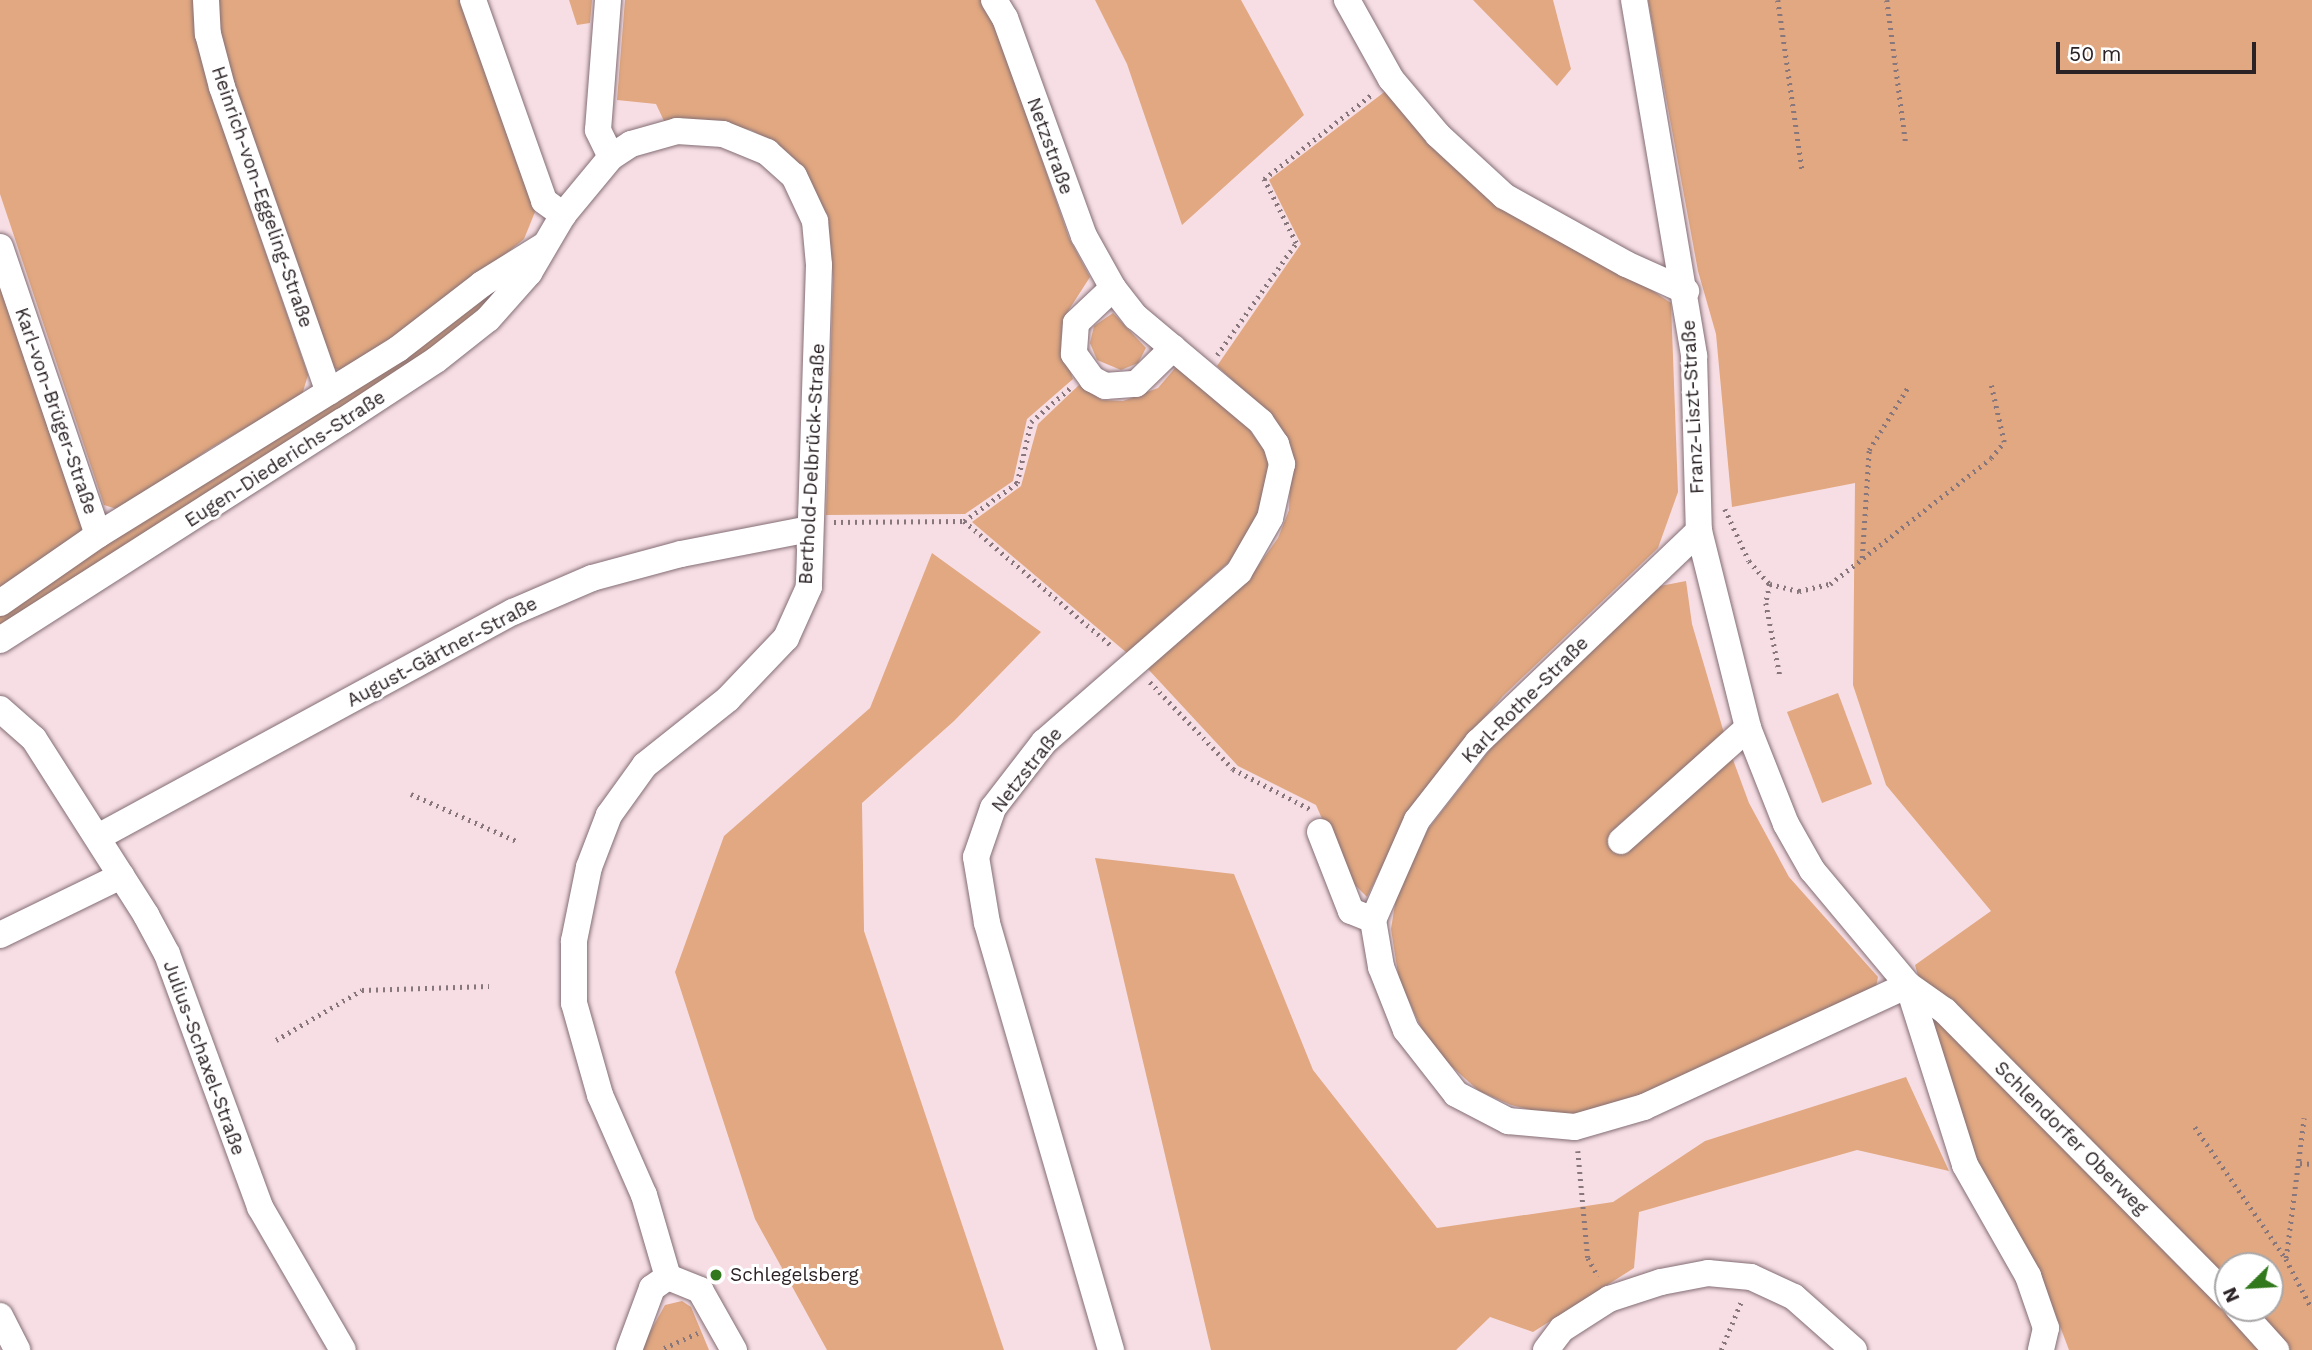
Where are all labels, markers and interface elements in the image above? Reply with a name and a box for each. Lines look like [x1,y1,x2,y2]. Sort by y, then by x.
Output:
scale bar [2060,28,2260,72]
text: 50 m [2069,41,2121,66]
street label: Heinrich-von-Eggeling-Straße [206,63,318,331]
street label: Netzstraße [1022,94,1078,198]
street label: Karl-von-Brüger-Straße [10,305,102,517]
street label: Franz-Liszt-Straße [1677,319,1709,495]
street label: Berthold-Delbrück-Straße [794,343,830,585]
street label: Eugen-Diederichs-Straße [181,386,389,532]
street label: August-Gärtner-Straße [343,592,541,712]
street label: Karl-Rothe-Straße [1457,632,1593,768]
street label: Netzstraße [987,723,1067,817]
street label: Julius-Schaxel-Straße [158,958,250,1158]
street label: Schlendorfer Oberweg [1989,1056,2153,1220]
north arrow [2214,1252,2284,1322]
place label: Schlegelsberg [730,1264,859,1286]
marker: Schlegelsberg [708,1267,724,1283]
text: N [2218,1284,2245,1306]

